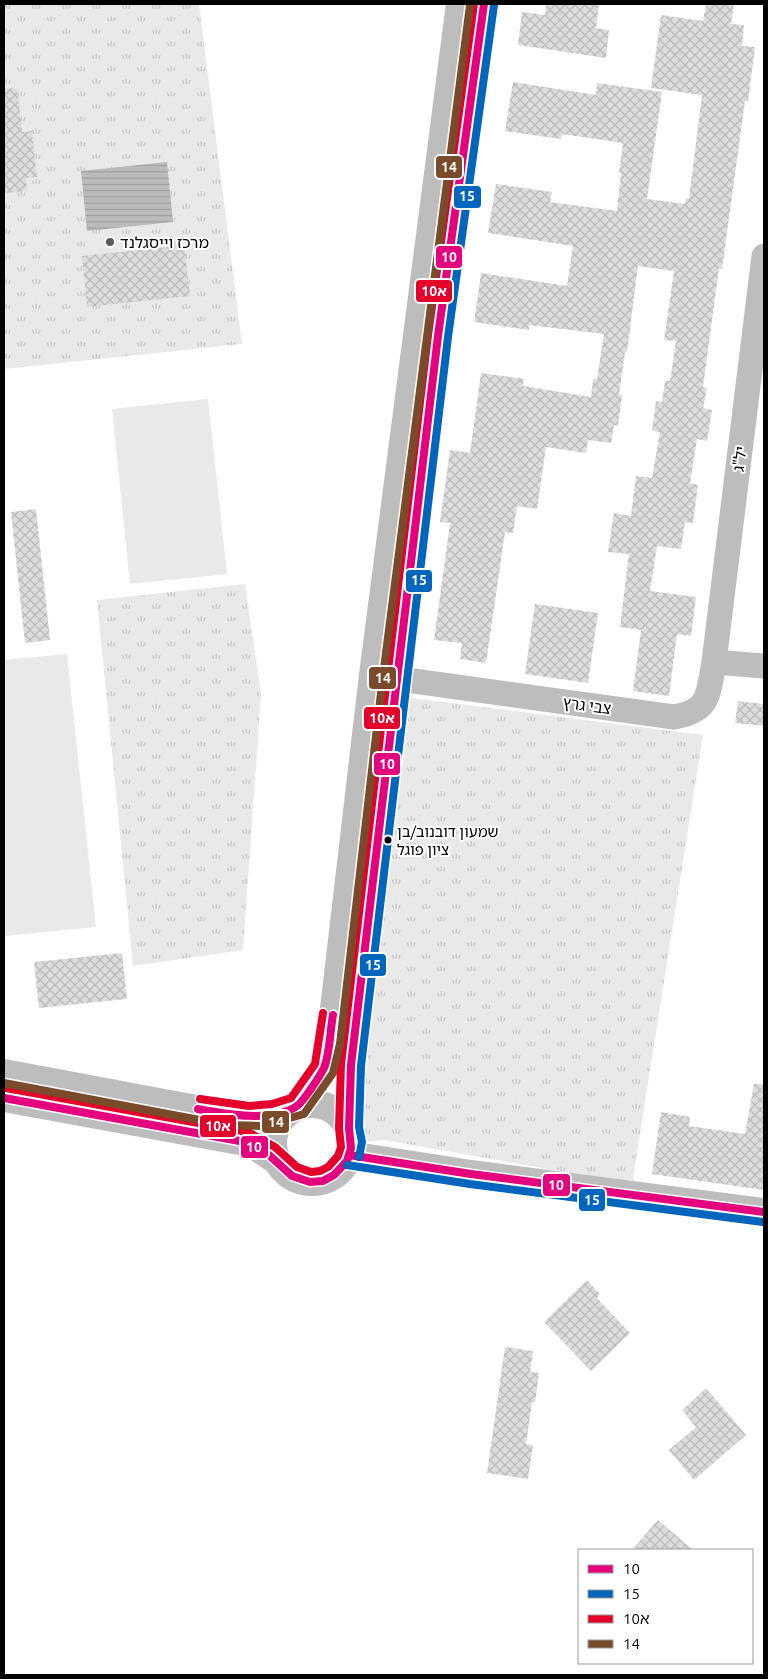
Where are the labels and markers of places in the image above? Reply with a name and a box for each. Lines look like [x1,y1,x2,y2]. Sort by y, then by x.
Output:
place label: מרכז וייסגלנד [120,233,209,251]
marker: מרכז וייסגלנד [104,236,116,248]
place label: שמעון דובנוב/בן ציון פוגל [397,823,499,858]
marker: שמעון דובנוב/בן ציון פוגל [383,835,393,845]

